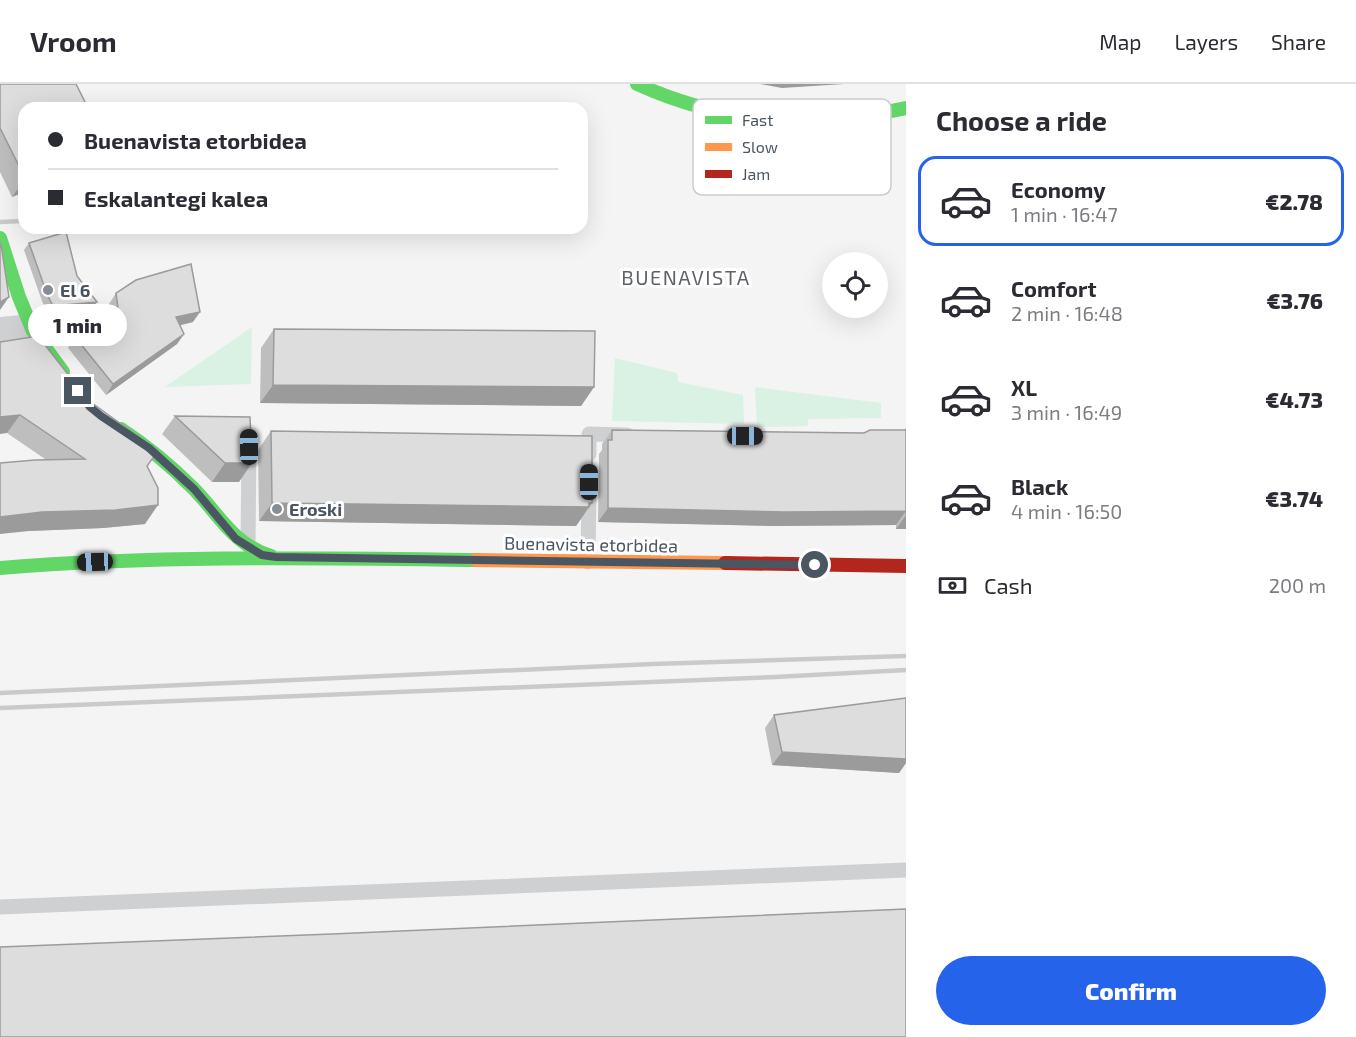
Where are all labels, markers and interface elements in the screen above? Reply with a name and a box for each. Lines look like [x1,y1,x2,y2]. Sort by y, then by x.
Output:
text: Vroom [30,24,117,58]
text: Map [1099,29,1141,54]
text: Layers [1174,29,1238,54]
text: Share [1271,29,1326,54]
legend [693,99,891,195]
text: Choose a ride [936,104,1107,136]
text: Fast [742,110,773,129]
text: Buenavista etorbidea [84,127,307,153]
text: Slow [742,137,778,156]
text: Jam [742,164,770,183]
icon: car [939,174,993,228]
text: Economy [1011,176,1106,202]
text: Eskalantegi kalea [84,185,268,211]
text: €2.78 [1265,188,1323,214]
text: 1 min · 16:47 [1011,202,1118,226]
map controls [822,252,888,318]
button: locate [822,252,888,318]
district label: BUENAVISTA [621,265,751,289]
icon: car [939,273,993,327]
text: Comfort [1011,275,1096,301]
place label: El 6 [60,279,90,301]
marker: El 6 [41,283,55,297]
text: €3.76 [1266,287,1323,313]
text: 2 min · 16:48 [1011,301,1123,325]
callout: 1 min [28,304,128,346]
text: 1 min [53,313,102,337]
icon: car [939,372,993,426]
text: XL [1011,374,1037,400]
route end [64,377,91,404]
text: €4.73 [1265,386,1323,412]
text: 3 min · 16:49 [1011,400,1122,424]
car [727,427,763,445]
car [240,429,258,465]
car [580,464,598,500]
icon: car [939,471,993,525]
text: Black [1011,473,1068,499]
text: €3.74 [1265,485,1323,511]
place label: Eroski [289,498,342,520]
text: 4 min · 16:50 [1011,499,1122,523]
marker: Eroski [270,502,284,516]
street label: Buenavista etorbidea [504,531,678,557]
route start [801,551,828,578]
car [77,552,113,572]
icon: cash [936,569,969,602]
text: Cash [984,572,1033,598]
text: 200 m [1269,573,1326,597]
button: Confirm [936,956,1326,1025]

